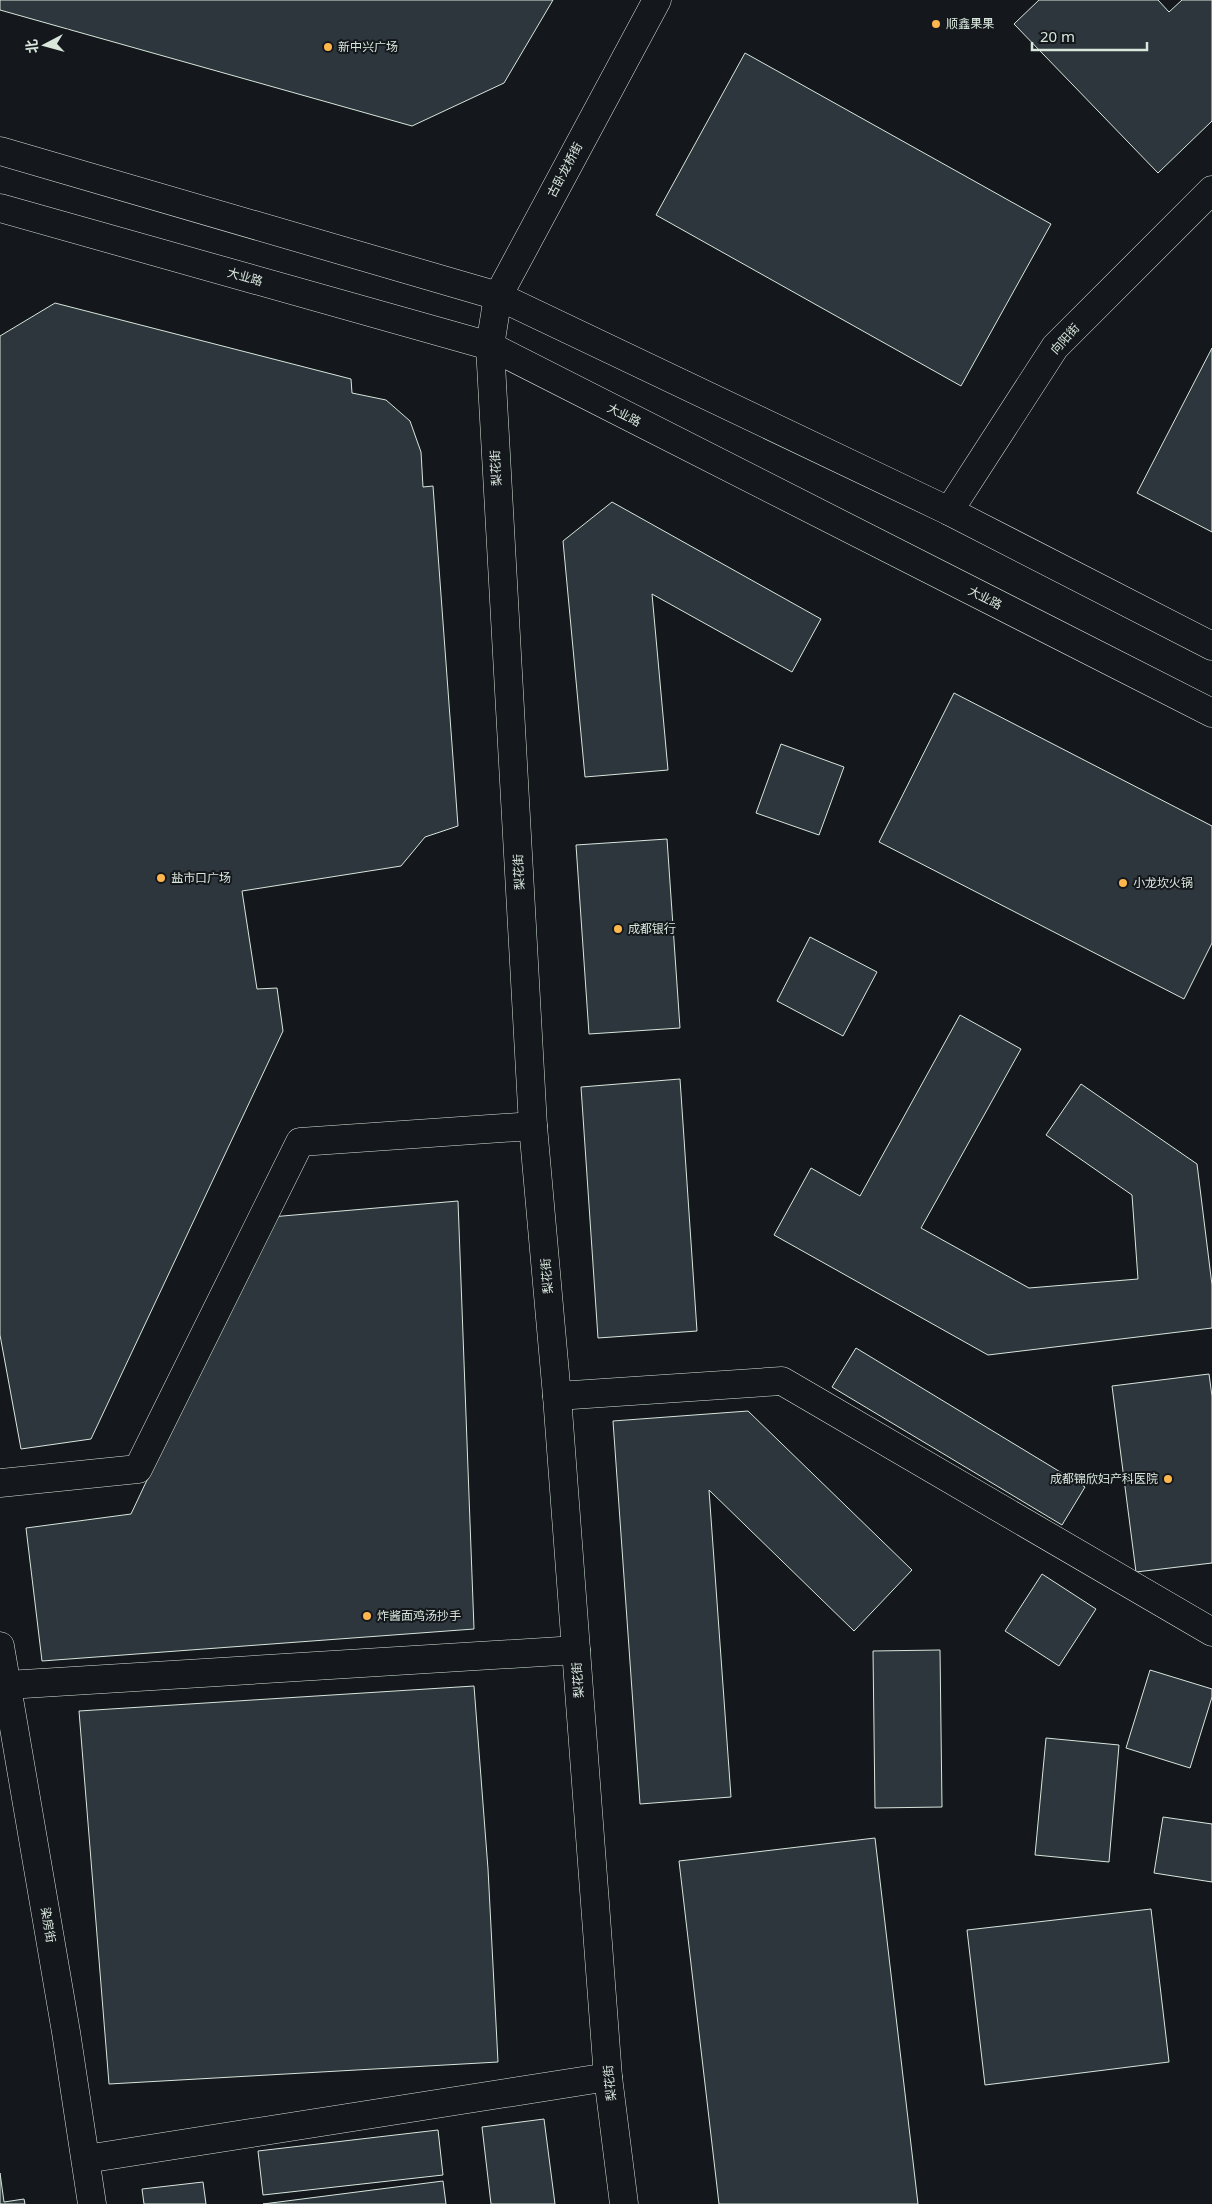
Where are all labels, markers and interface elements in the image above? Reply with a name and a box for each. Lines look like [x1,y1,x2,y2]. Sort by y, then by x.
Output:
place label: 顺鑫果果 [946,15,994,32]
marker: 顺鑫果果 [930,18,942,30]
north arrow [20,20,70,70]
scale bar [1032,20,1147,52]
text: 20 m [1040,26,1075,46]
text: 北 [21,38,42,54]
place label: 新中兴广场 [338,38,398,55]
marker: 新中兴广场 [322,41,334,53]
street label: 古卧龙桥街 [543,139,586,200]
street label: 大业路 [225,263,265,290]
street label: 向阳街 [1046,320,1083,358]
street label: 大业路 [604,399,644,430]
street label: 梨花街 [486,450,505,486]
street label: 大业路 [965,582,1005,613]
street label: 梨花街 [509,854,528,890]
place label: 盐市口广场 [171,869,231,886]
marker: 盐市口广场 [155,872,167,884]
place label: 小龙坎火锅 [1133,874,1193,891]
marker: 小龙坎火锅 [1117,877,1129,889]
place label: 成都银行 [628,920,676,937]
marker: 成都银行 [612,923,624,935]
street label: 梨花街 [536,1257,557,1295]
place label: 成都锦欣妇产科医院 [1050,1470,1158,1487]
marker: 成都锦欣妇产科医院 [1162,1473,1174,1485]
place label: 炸酱面鸡汤抄手 [377,1607,461,1624]
marker: 炸酱面鸡汤抄手 [361,1610,373,1622]
street label: 梨花街 [568,1661,587,1699]
street label: 染房街 [37,1906,60,1944]
street label: 梨花街 [599,2064,620,2102]

